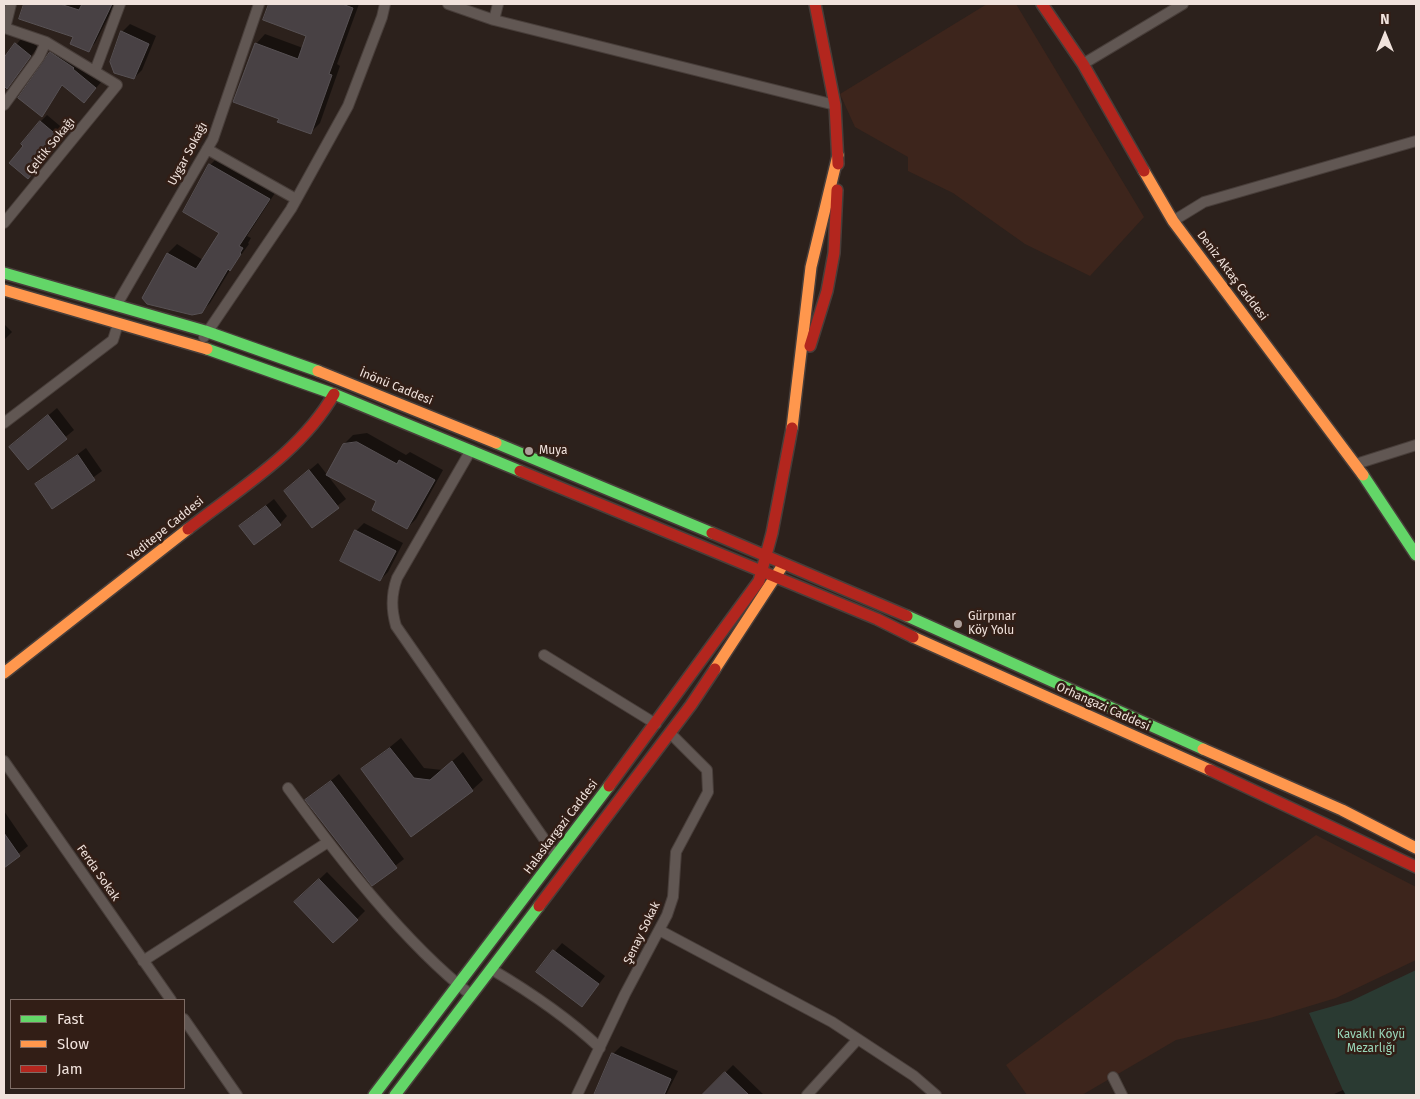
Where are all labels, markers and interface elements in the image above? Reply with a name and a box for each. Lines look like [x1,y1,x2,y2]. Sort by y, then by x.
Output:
north arrow [1360,10,1410,60]
text: N [1380,11,1390,28]
street label: Çeltik Sokağı [24,115,78,177]
street label: Uygar Sokağı [165,120,211,188]
street label: Deniz Aktaş Caddesi [1194,228,1270,324]
street label: İnönü Caddesi [357,366,435,408]
place label: Muya [539,444,568,458]
marker: Muya [523,445,535,457]
street label: Yeditepe Caddesi [125,494,207,564]
place label: Gürpınar Köy Yolu [968,610,1016,638]
marker: Gürpınar Köy Yolu [952,618,964,630]
street label: Orhangazi Caddesi [1054,680,1152,734]
street label: Halaskargazi Caddesi [521,777,601,877]
street label: Ferda Sokak [73,842,123,904]
street label: Şenay Sokak [621,899,663,967]
legend [10,999,185,1089]
text: Fast [57,1010,84,1028]
park label: Kavaklı Köyü Mezarlığı [1337,1028,1405,1056]
text: Slow [57,1035,89,1053]
text: Jam [57,1060,83,1078]

